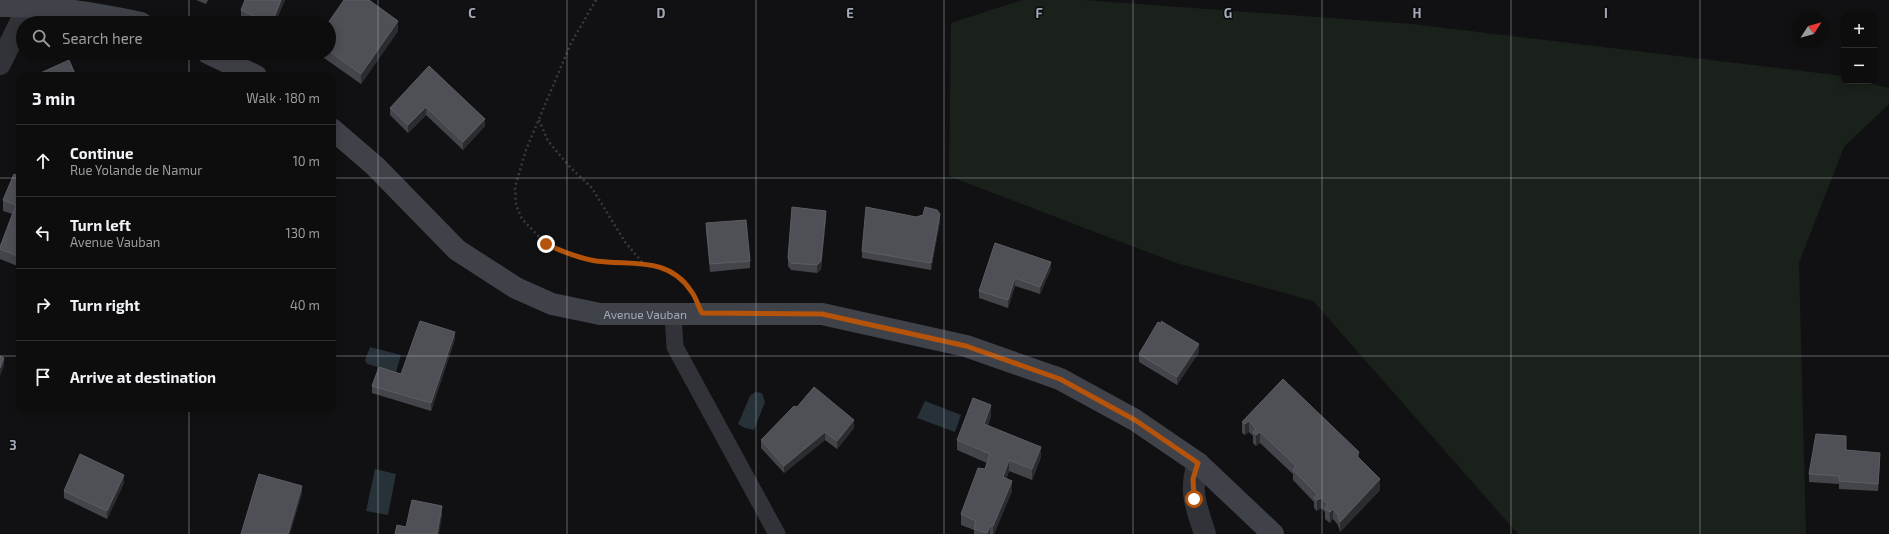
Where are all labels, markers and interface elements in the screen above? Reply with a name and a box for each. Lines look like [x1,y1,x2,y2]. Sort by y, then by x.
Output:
text: C [468,5,476,21]
text: D [657,5,666,21]
text: E [846,5,854,21]
text: F [1035,5,1043,21]
text: G [1224,5,1232,21]
text: H [1413,5,1422,21]
text: I [1604,5,1608,21]
north arrow [1793,12,1829,48]
map controls [1841,12,1877,84]
button: + [1841,12,1877,48]
search box [16,16,336,60]
icon: search [30,27,52,49]
text: Search here [62,29,143,47]
button: − [1841,48,1877,84]
text: 3 min [32,88,75,108]
text: Walk · 180 m [246,90,320,106]
text: Continue [70,144,133,162]
icon: ahead [32,150,54,172]
text: 10 m [293,153,320,169]
text: Rue Yolande de Namur [70,162,202,178]
text: Turn left [70,216,131,234]
icon: left [32,222,54,244]
text: 130 m [285,225,320,241]
text: Avenue Vauban [70,234,160,250]
route end [537,235,555,253]
icon: right [32,294,54,316]
text: Turn right [70,296,140,314]
text: 40 m [290,297,320,313]
street label: Avenue Vauban [604,307,687,321]
icon: arrive [32,366,54,388]
text: Arrive at destination [70,368,216,386]
text: 3 [9,437,17,453]
route start [1185,490,1203,508]

